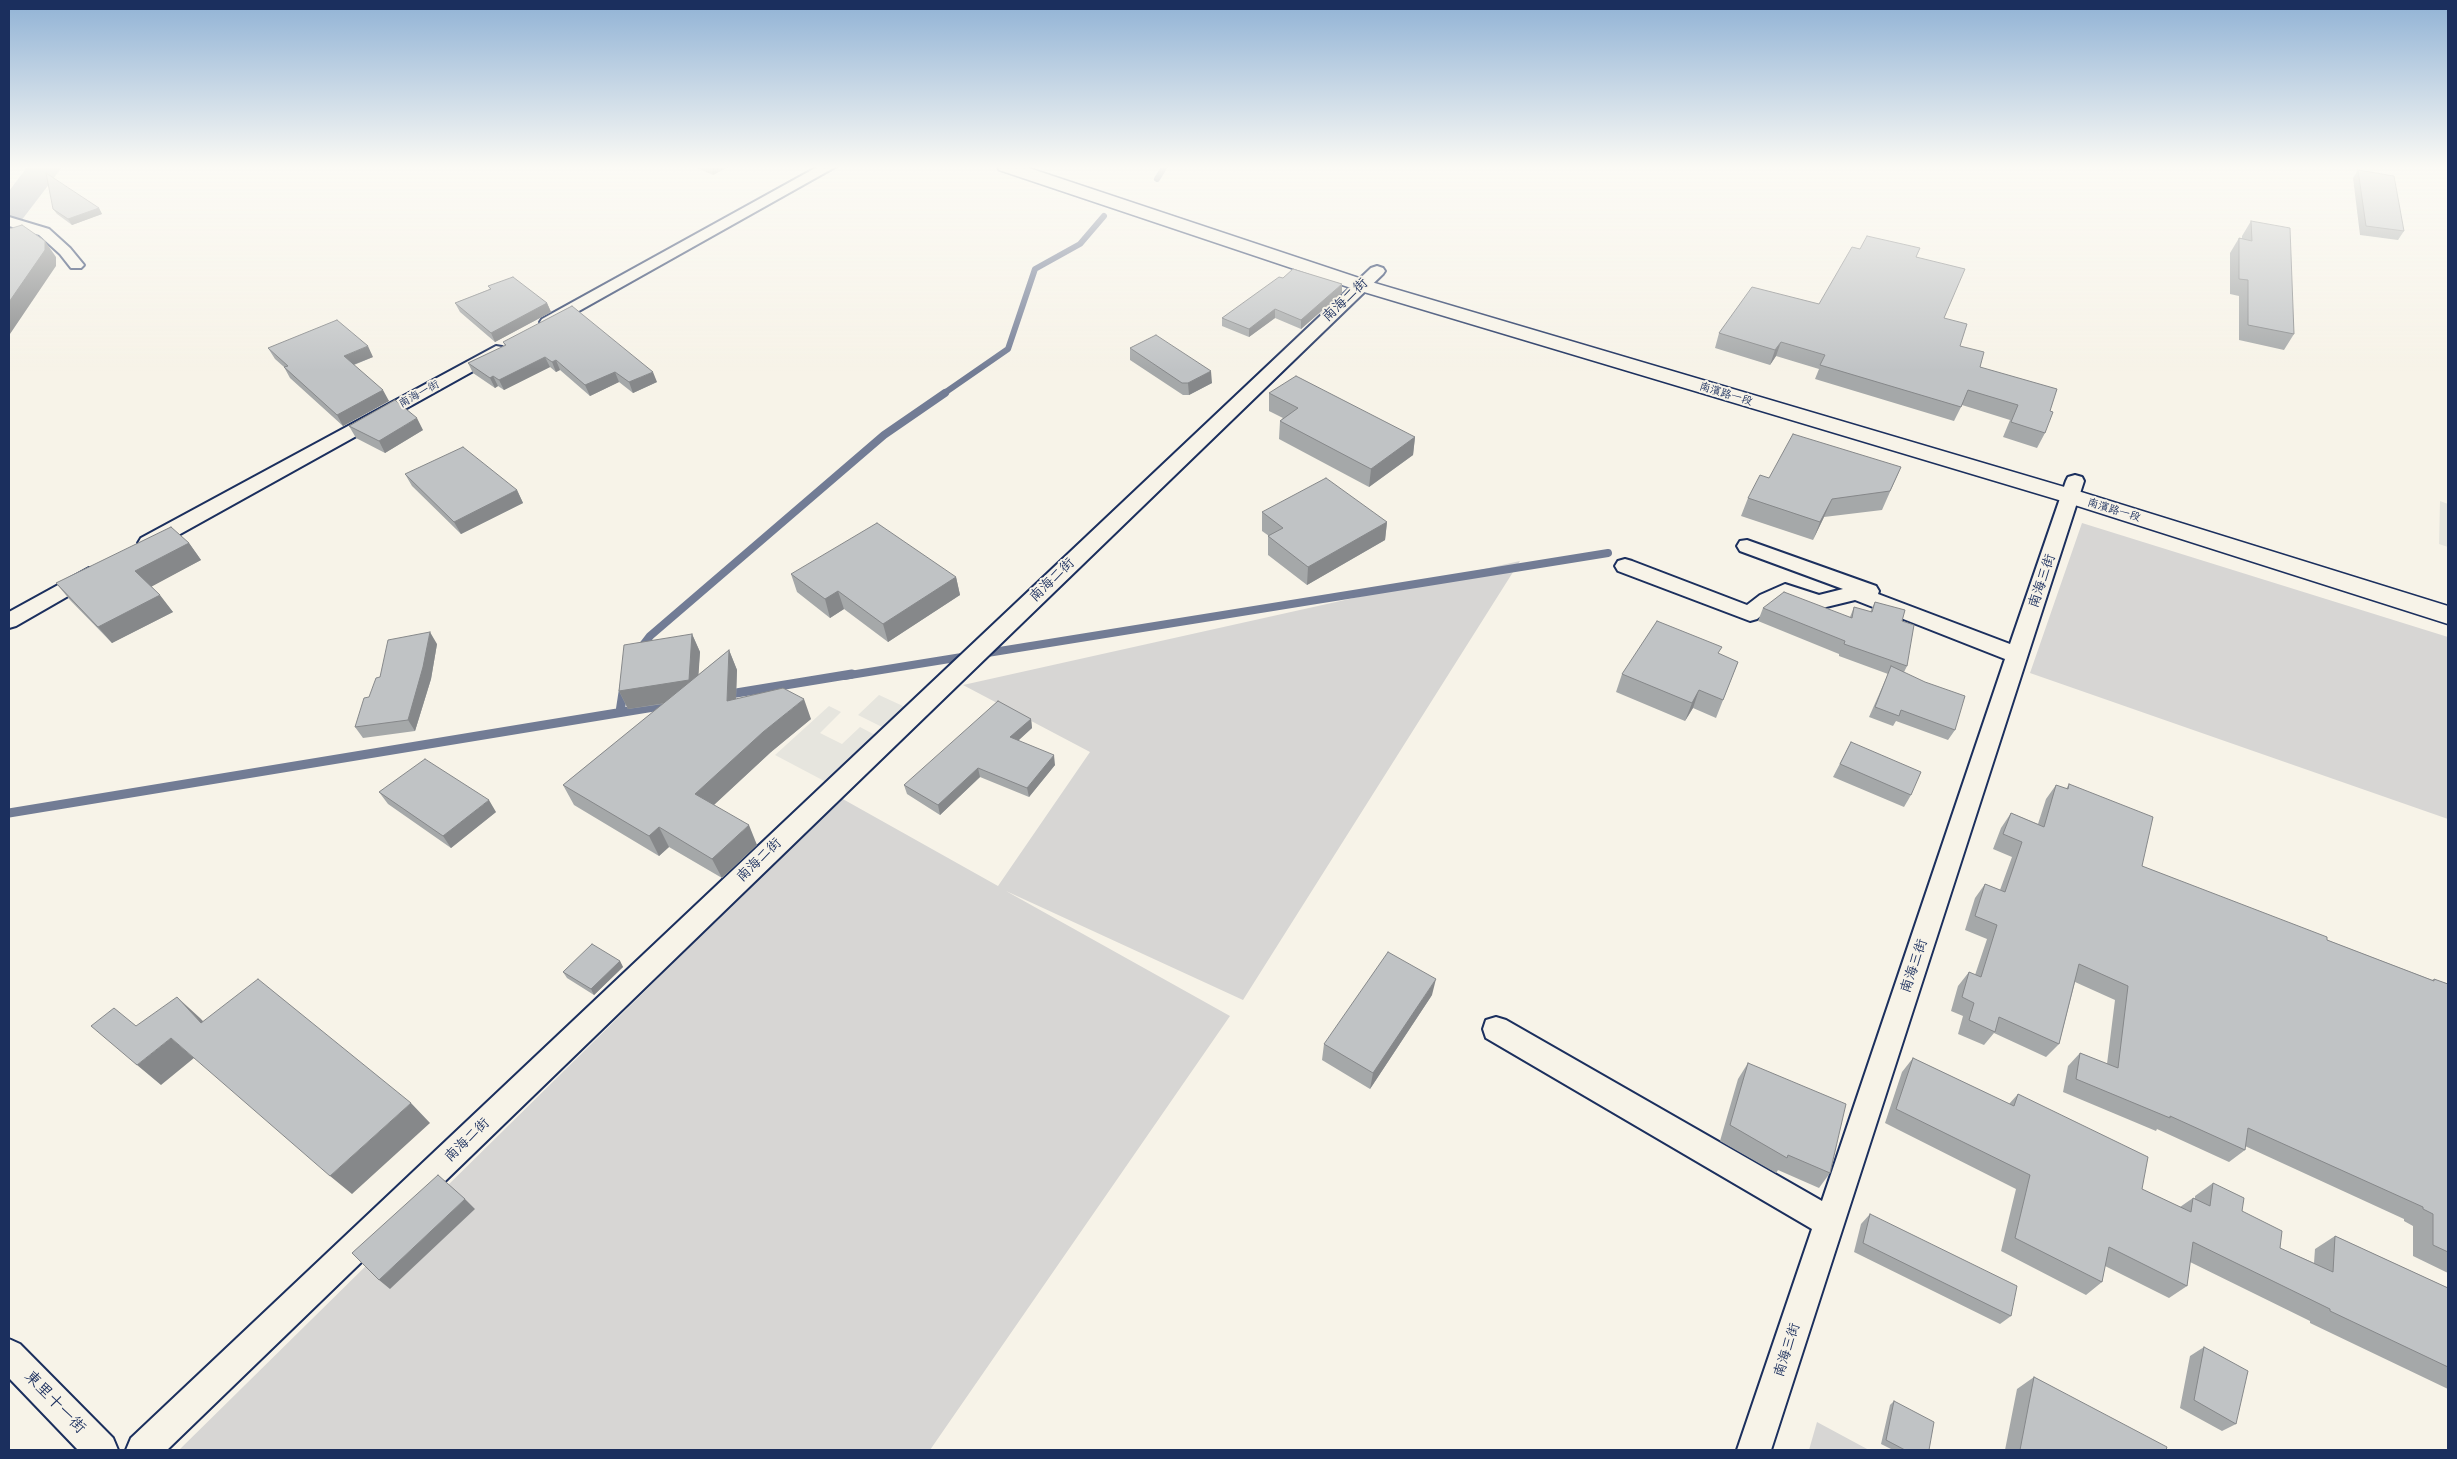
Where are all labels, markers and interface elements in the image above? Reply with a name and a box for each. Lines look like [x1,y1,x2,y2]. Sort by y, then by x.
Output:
street label: 南海二街 [1319,275,1371,325]
street label: 南海一街 [397,378,441,410]
street label: 南濱路一段 [1698,380,1754,408]
street label: 南濱路一段 [2086,496,2142,524]
street label: 南海三街 [2025,552,2059,610]
street label: 南海二街 [1026,555,1078,605]
street label: 南海二街 [733,835,785,885]
street label: 南海三街 [1897,937,1931,995]
street label: 南海二街 [441,1115,493,1165]
street label: 南海三街 [1770,1321,1804,1379]
street label: 東里十一街 [20,1367,90,1437]

